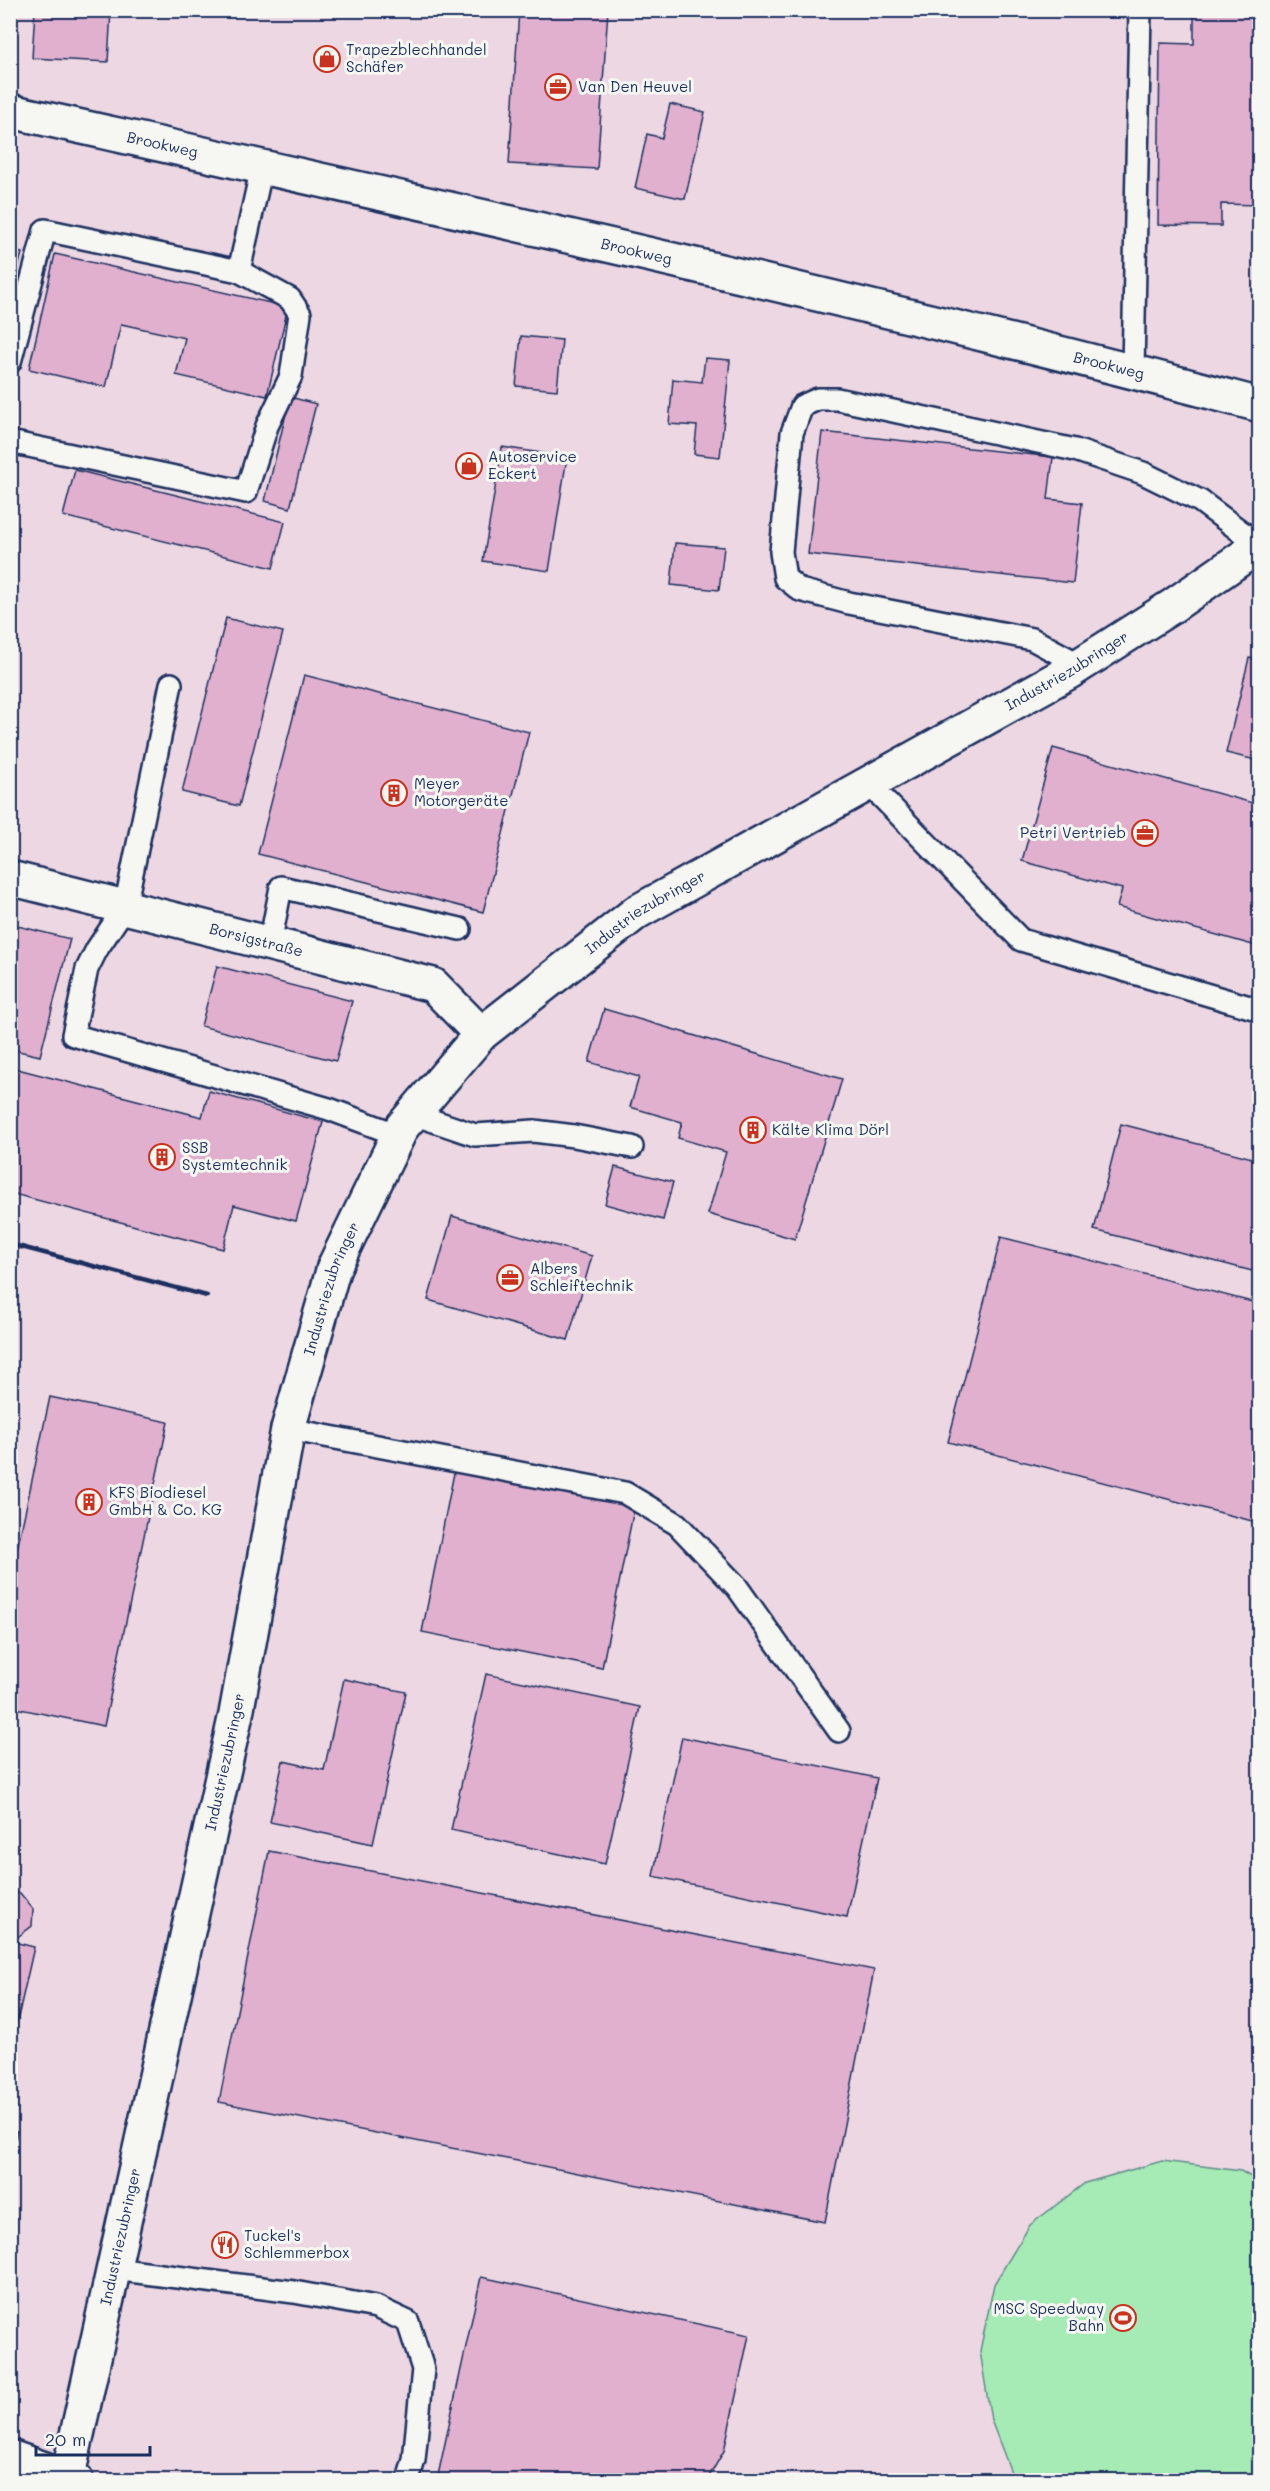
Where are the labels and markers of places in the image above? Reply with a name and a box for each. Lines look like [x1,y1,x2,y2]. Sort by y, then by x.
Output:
place label: Trapezblechhandel Schäfer [346,39,487,76]
shop icon: Trapezblechhandel Schäfer [312,44,342,74]
office icon: Van Den Heuvel [543,72,573,102]
place label: Van Den Heuvel [578,76,692,96]
place label: Autoservice Eckert [488,446,577,483]
shop icon: Autoservice Eckert [454,451,484,481]
place label: Meyer Motorgeräte [414,773,509,810]
building icon: Meyer Motorgeräte [379,778,409,808]
office icon: Petri Vertrieb [1130,818,1160,848]
place label: Petri Vertrieb [1020,822,1126,842]
building icon: Kälte Klima Dörl [738,1115,768,1145]
place label: Kälte Klima Dörl [772,1119,889,1139]
place label: SSB Systemtechnik [182,1137,287,1174]
building icon: SSB Systemtechnik [147,1142,177,1172]
place label: Albers Schleiftechnik [530,1258,633,1295]
office icon: Albers Schleiftechnik [495,1263,525,1293]
place label: KFS Biodiesel GmbH & Co. KG [109,1482,222,1519]
building icon: KFS Biodiesel GmbH & Co. KG [74,1487,104,1517]
place label: Tuckel's Schlemmerbox [244,2225,350,2262]
restaurant icon: Tuckel's Schlemmerbox [210,2230,240,2260]
place label: MSC Speedway Bahn [993,2298,1104,2335]
sports icon: MSC Speedway Bahn [1108,2303,1138,2333]

